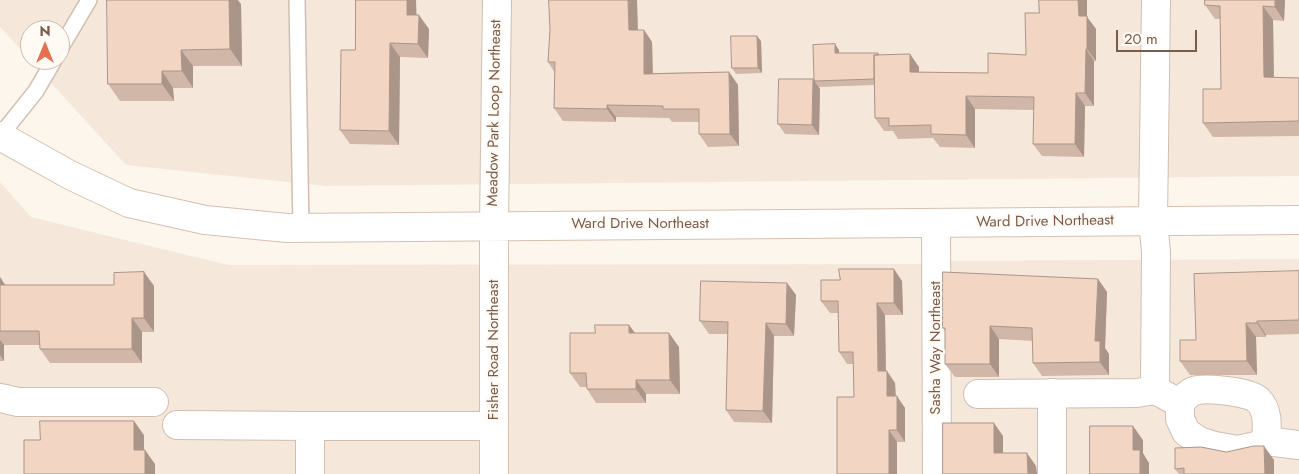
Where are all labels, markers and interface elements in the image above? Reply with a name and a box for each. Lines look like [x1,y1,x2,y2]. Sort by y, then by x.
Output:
street label: Meadow Park Loop Northeast [484,19,506,207]
north arrow [20,20,70,70]
scale bar [1119,20,1200,52]
text: N [39,21,51,41]
text: 20 m [1124,28,1158,50]
street label: Ward Drive Northeast [976,212,1114,232]
street label: Ward Drive Northeast [571,215,709,233]
street label: Fisher Road Northeast [485,280,503,420]
street label: Sasha Way Northeast [927,281,945,415]

